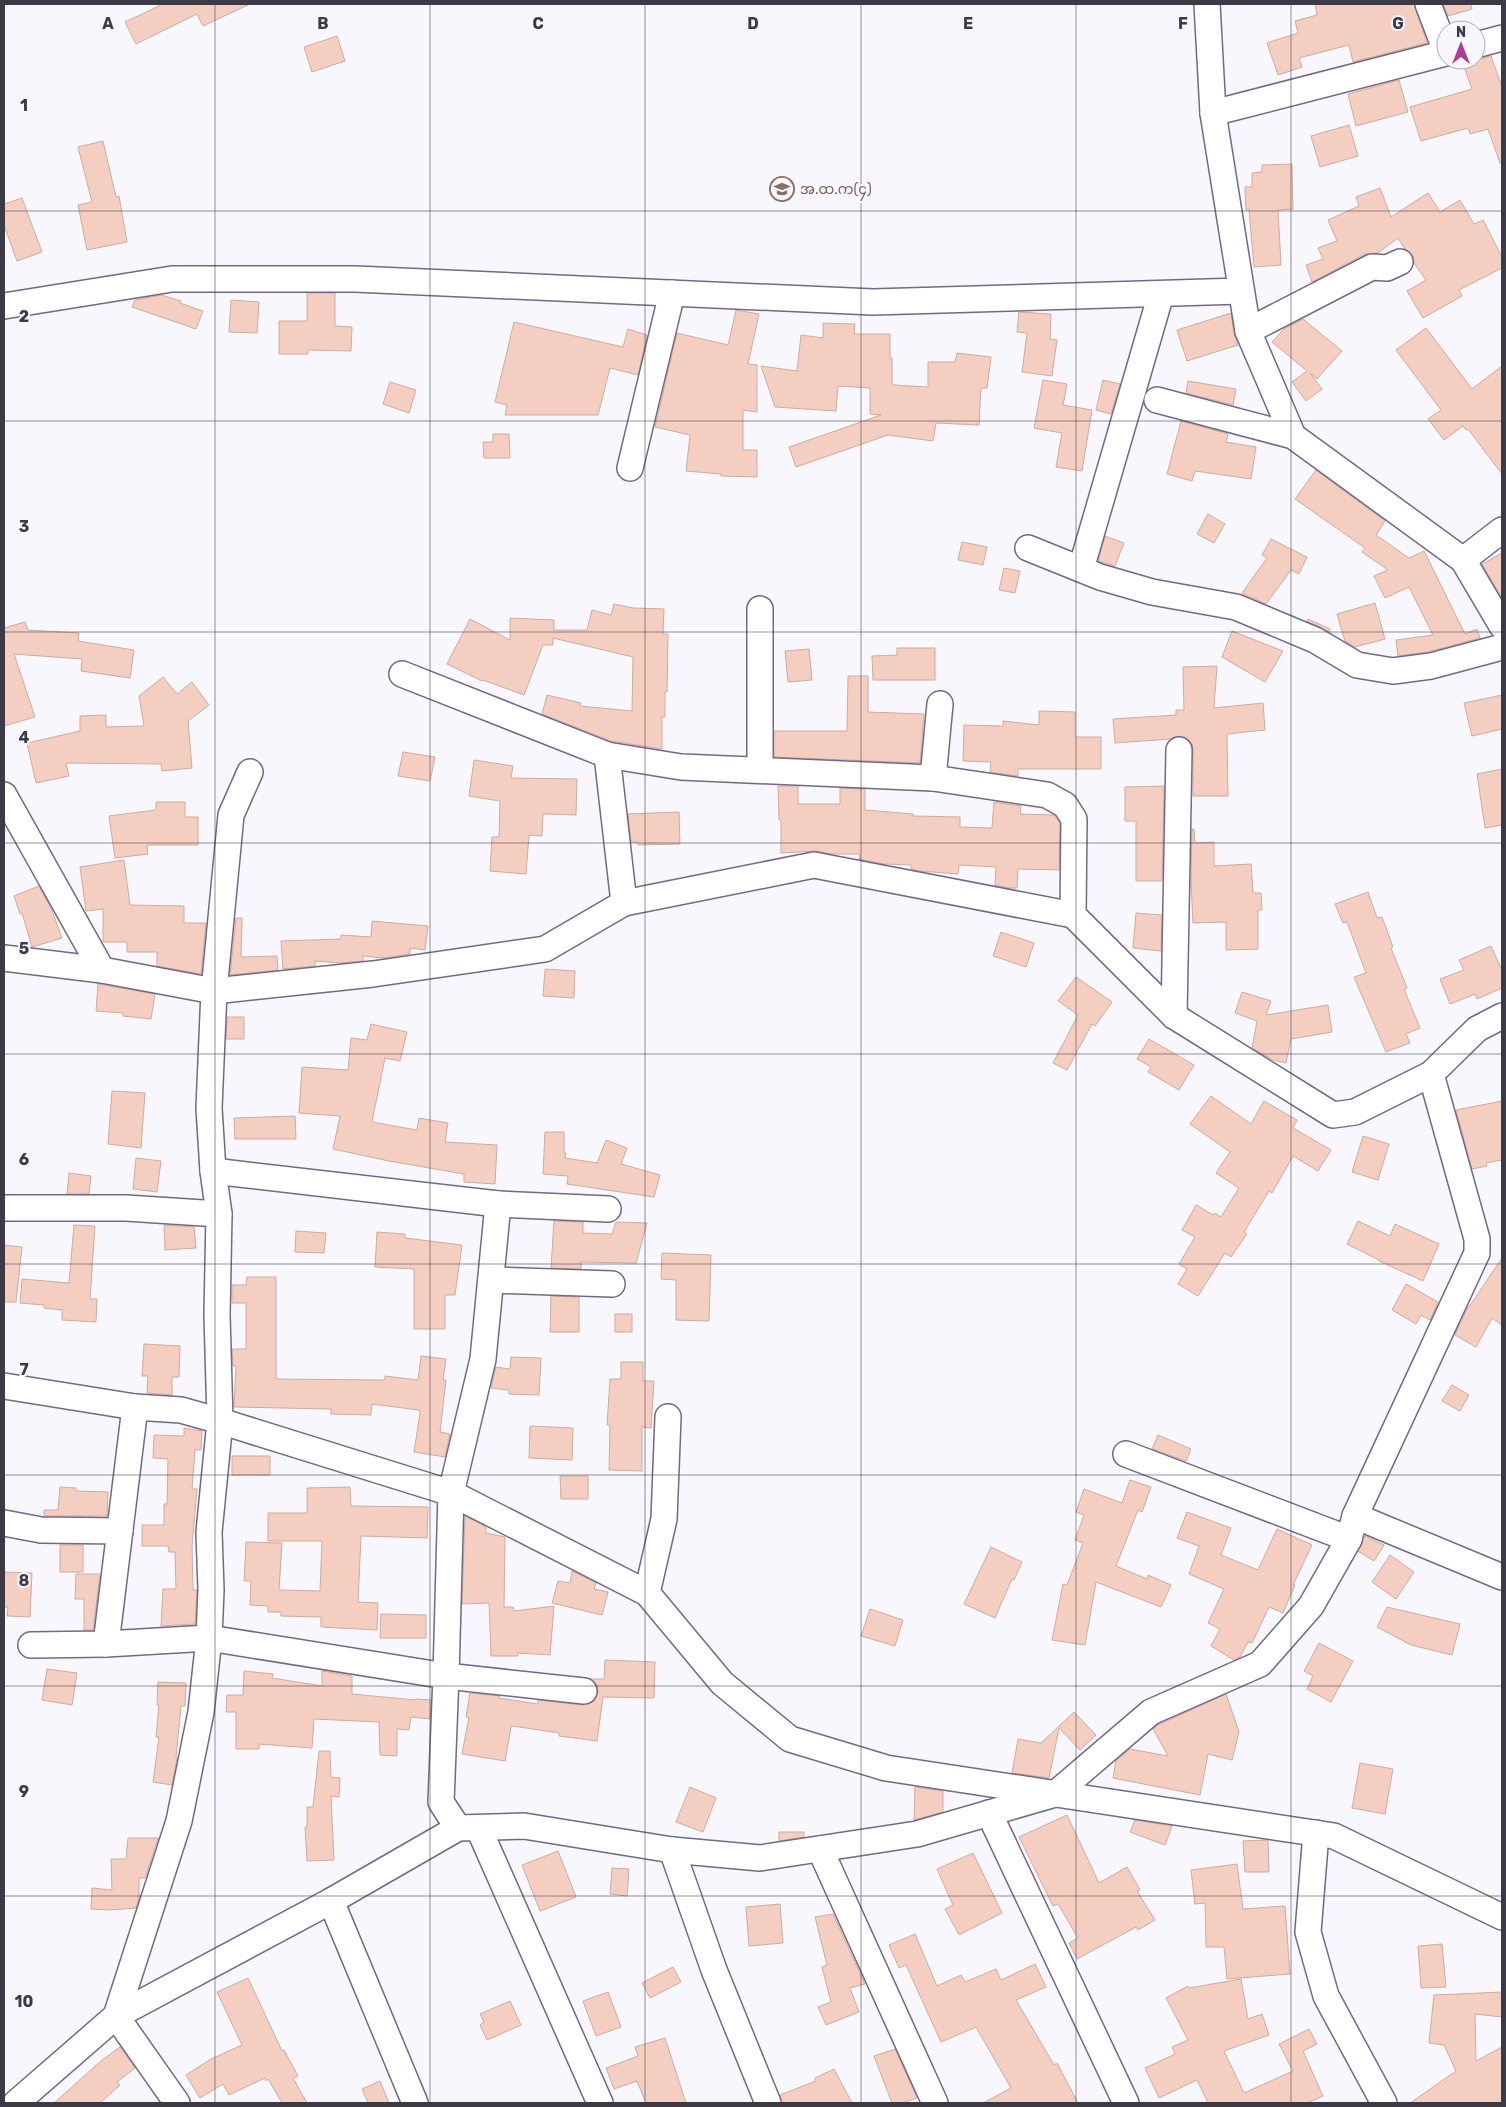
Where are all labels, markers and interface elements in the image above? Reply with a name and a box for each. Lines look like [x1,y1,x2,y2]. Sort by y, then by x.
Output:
text: A [102,14,114,33]
text: B [317,14,329,33]
text: C [532,14,544,33]
text: D [747,14,759,33]
text: E [963,14,973,33]
text: F [1178,14,1188,33]
text: G [1392,14,1404,33]
north arrow [1436,20,1486,70]
text: N [1456,24,1466,41]
text: 1 [20,96,28,115]
school or university icon: အ.ထ.က(၄) [769,176,795,202]
place label: အ.ထ.က(၄) [800,181,872,201]
text: 2 [19,307,29,326]
text: 3 [19,517,29,536]
text: 4 [19,728,30,747]
text: 5 [19,939,29,958]
text: 6 [19,1150,29,1169]
text: 7 [19,1360,29,1379]
text: 8 [19,1571,30,1590]
text: 9 [19,1782,29,1801]
text: 10 [15,1992,34,2011]

